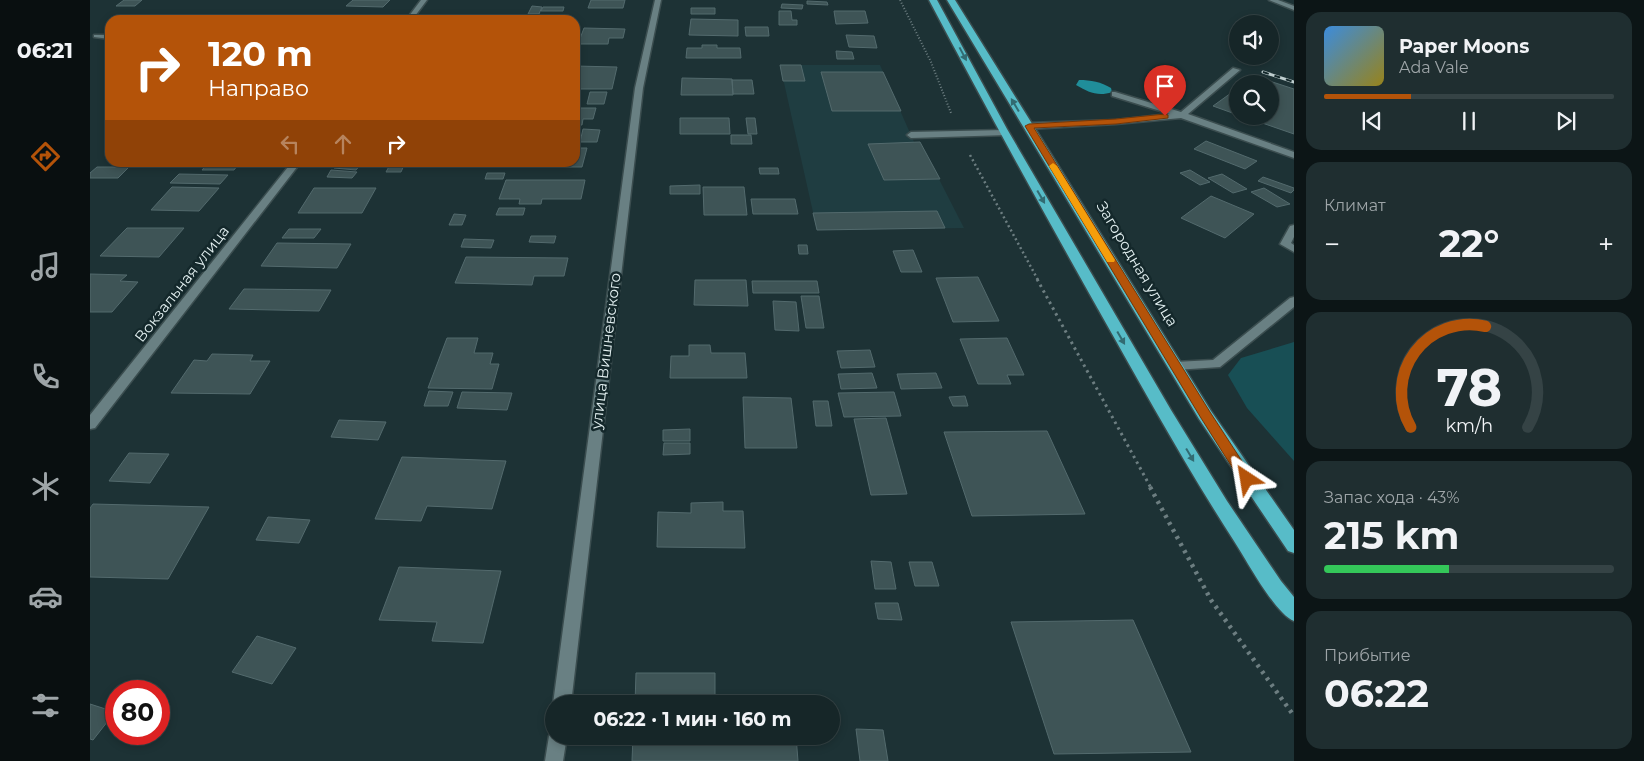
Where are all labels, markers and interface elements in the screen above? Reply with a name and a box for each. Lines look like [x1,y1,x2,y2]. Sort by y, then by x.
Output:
map controls [1229,15,1279,125]
button: sound [1229,15,1279,65]
text: 120 m [208,32,313,75]
icon: right [125,35,190,100]
text: Paper Moons [1399,35,1529,58]
text: 06:21 [17,37,73,64]
one-way arrow [958,48,967,61]
text: Ada Vale [1399,58,1469,77]
pin [1144,65,1186,116]
icon: arrive [1151,72,1179,100]
text: Направо [208,75,309,102]
button: search [1229,75,1279,125]
one-way arrow [1011,98,1020,111]
icon: previous [1358,107,1386,135]
icon: pause [1455,107,1483,135]
icon: next [1552,107,1580,135]
icon: left [276,130,304,158]
icon: ahead [329,130,357,158]
icon: right [382,130,410,158]
icon: directions [28,139,63,174]
one-way arrow [1037,189,1045,204]
text: Климат [1324,196,1386,215]
street label: Загородная улица [1093,198,1182,330]
text: 22° [1439,220,1499,267]
street label: Вокзальная улица [130,222,233,346]
text: − [1324,227,1340,261]
text: + [1598,227,1614,261]
icon: music [28,249,63,284]
street label: улица Вишневского [586,272,625,431]
one-way arrow [1117,330,1125,345]
text: 78 [1436,356,1502,419]
icon: phone [28,359,63,394]
text: km/h [1445,415,1493,436]
one-way arrow [1186,449,1195,462]
position arrow [1220,452,1272,504]
icon: climate [28,469,63,504]
text: Запас хода · 43% [1324,488,1459,507]
text: 215 km [1324,512,1459,559]
icon: car [28,579,63,614]
text: Прибытие [1324,646,1411,665]
text: 06:22 [1324,670,1429,717]
speed limit sign: 80 [105,680,170,745]
icon: filters [28,688,63,723]
text: 06:22 · 1 мин · 160 m [593,708,792,731]

